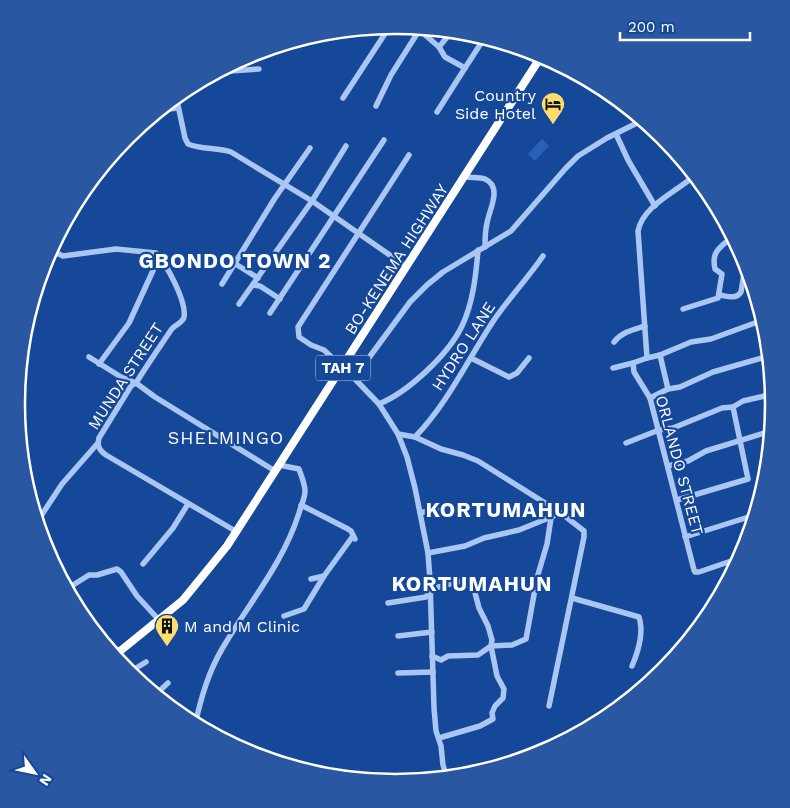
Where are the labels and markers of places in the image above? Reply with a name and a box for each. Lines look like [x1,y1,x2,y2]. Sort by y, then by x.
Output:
place label: Country Side Hotel [455,86,537,123]
hotel icon: Country Side Hotel [540,91,566,125]
building icon: M and M Clinic [154,613,180,647]
place label: M and M Clinic [184,617,300,636]

